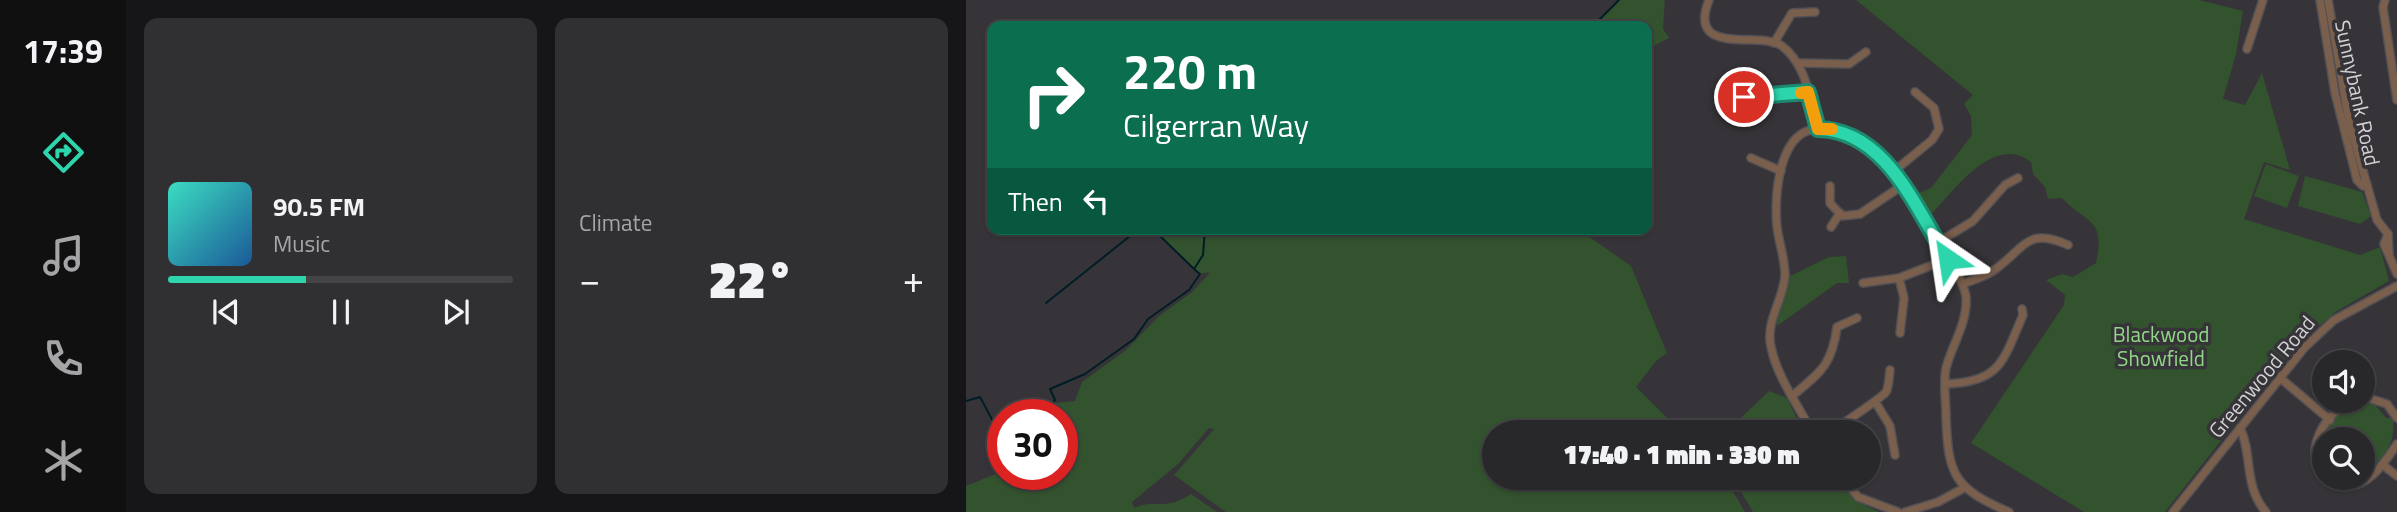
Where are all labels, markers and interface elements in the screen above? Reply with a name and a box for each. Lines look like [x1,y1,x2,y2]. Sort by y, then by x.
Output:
street label: Sunnybank Road [2327,17,2389,169]
text: 17:39 [23,27,103,75]
text: 220 m [1123,33,1257,108]
icon: right [1008,49,1099,140]
pin [1714,67,1774,127]
icon: arrive [1725,78,1763,116]
text: Cilgerran Way [1123,101,1309,149]
icon: directions [39,128,88,177]
text: Then [1008,182,1063,221]
icon: left [1077,182,1115,220]
text: 90.5 FM [273,187,365,226]
text: Climate [579,205,652,240]
position arrow [1911,222,1985,296]
text: Music [273,226,330,261]
icon: music [39,231,88,280]
text: 22° [709,239,794,318]
text: − [579,250,600,308]
text: + [903,250,924,308]
icon: previous [207,293,245,331]
icon: pause [322,293,360,331]
icon: next [437,293,475,331]
street label: Greenwood Road [2200,308,2322,445]
park label: Blackwood Showfield [2113,318,2209,374]
icon: phone [39,334,88,383]
map controls [2312,350,2375,490]
button: sound [2312,350,2375,413]
speed limit sign: 30 [987,399,1078,490]
button: search [2312,427,2375,490]
text: 17:40 · 1 min · 330 m [1563,435,1800,474]
icon: climate [39,436,88,485]

